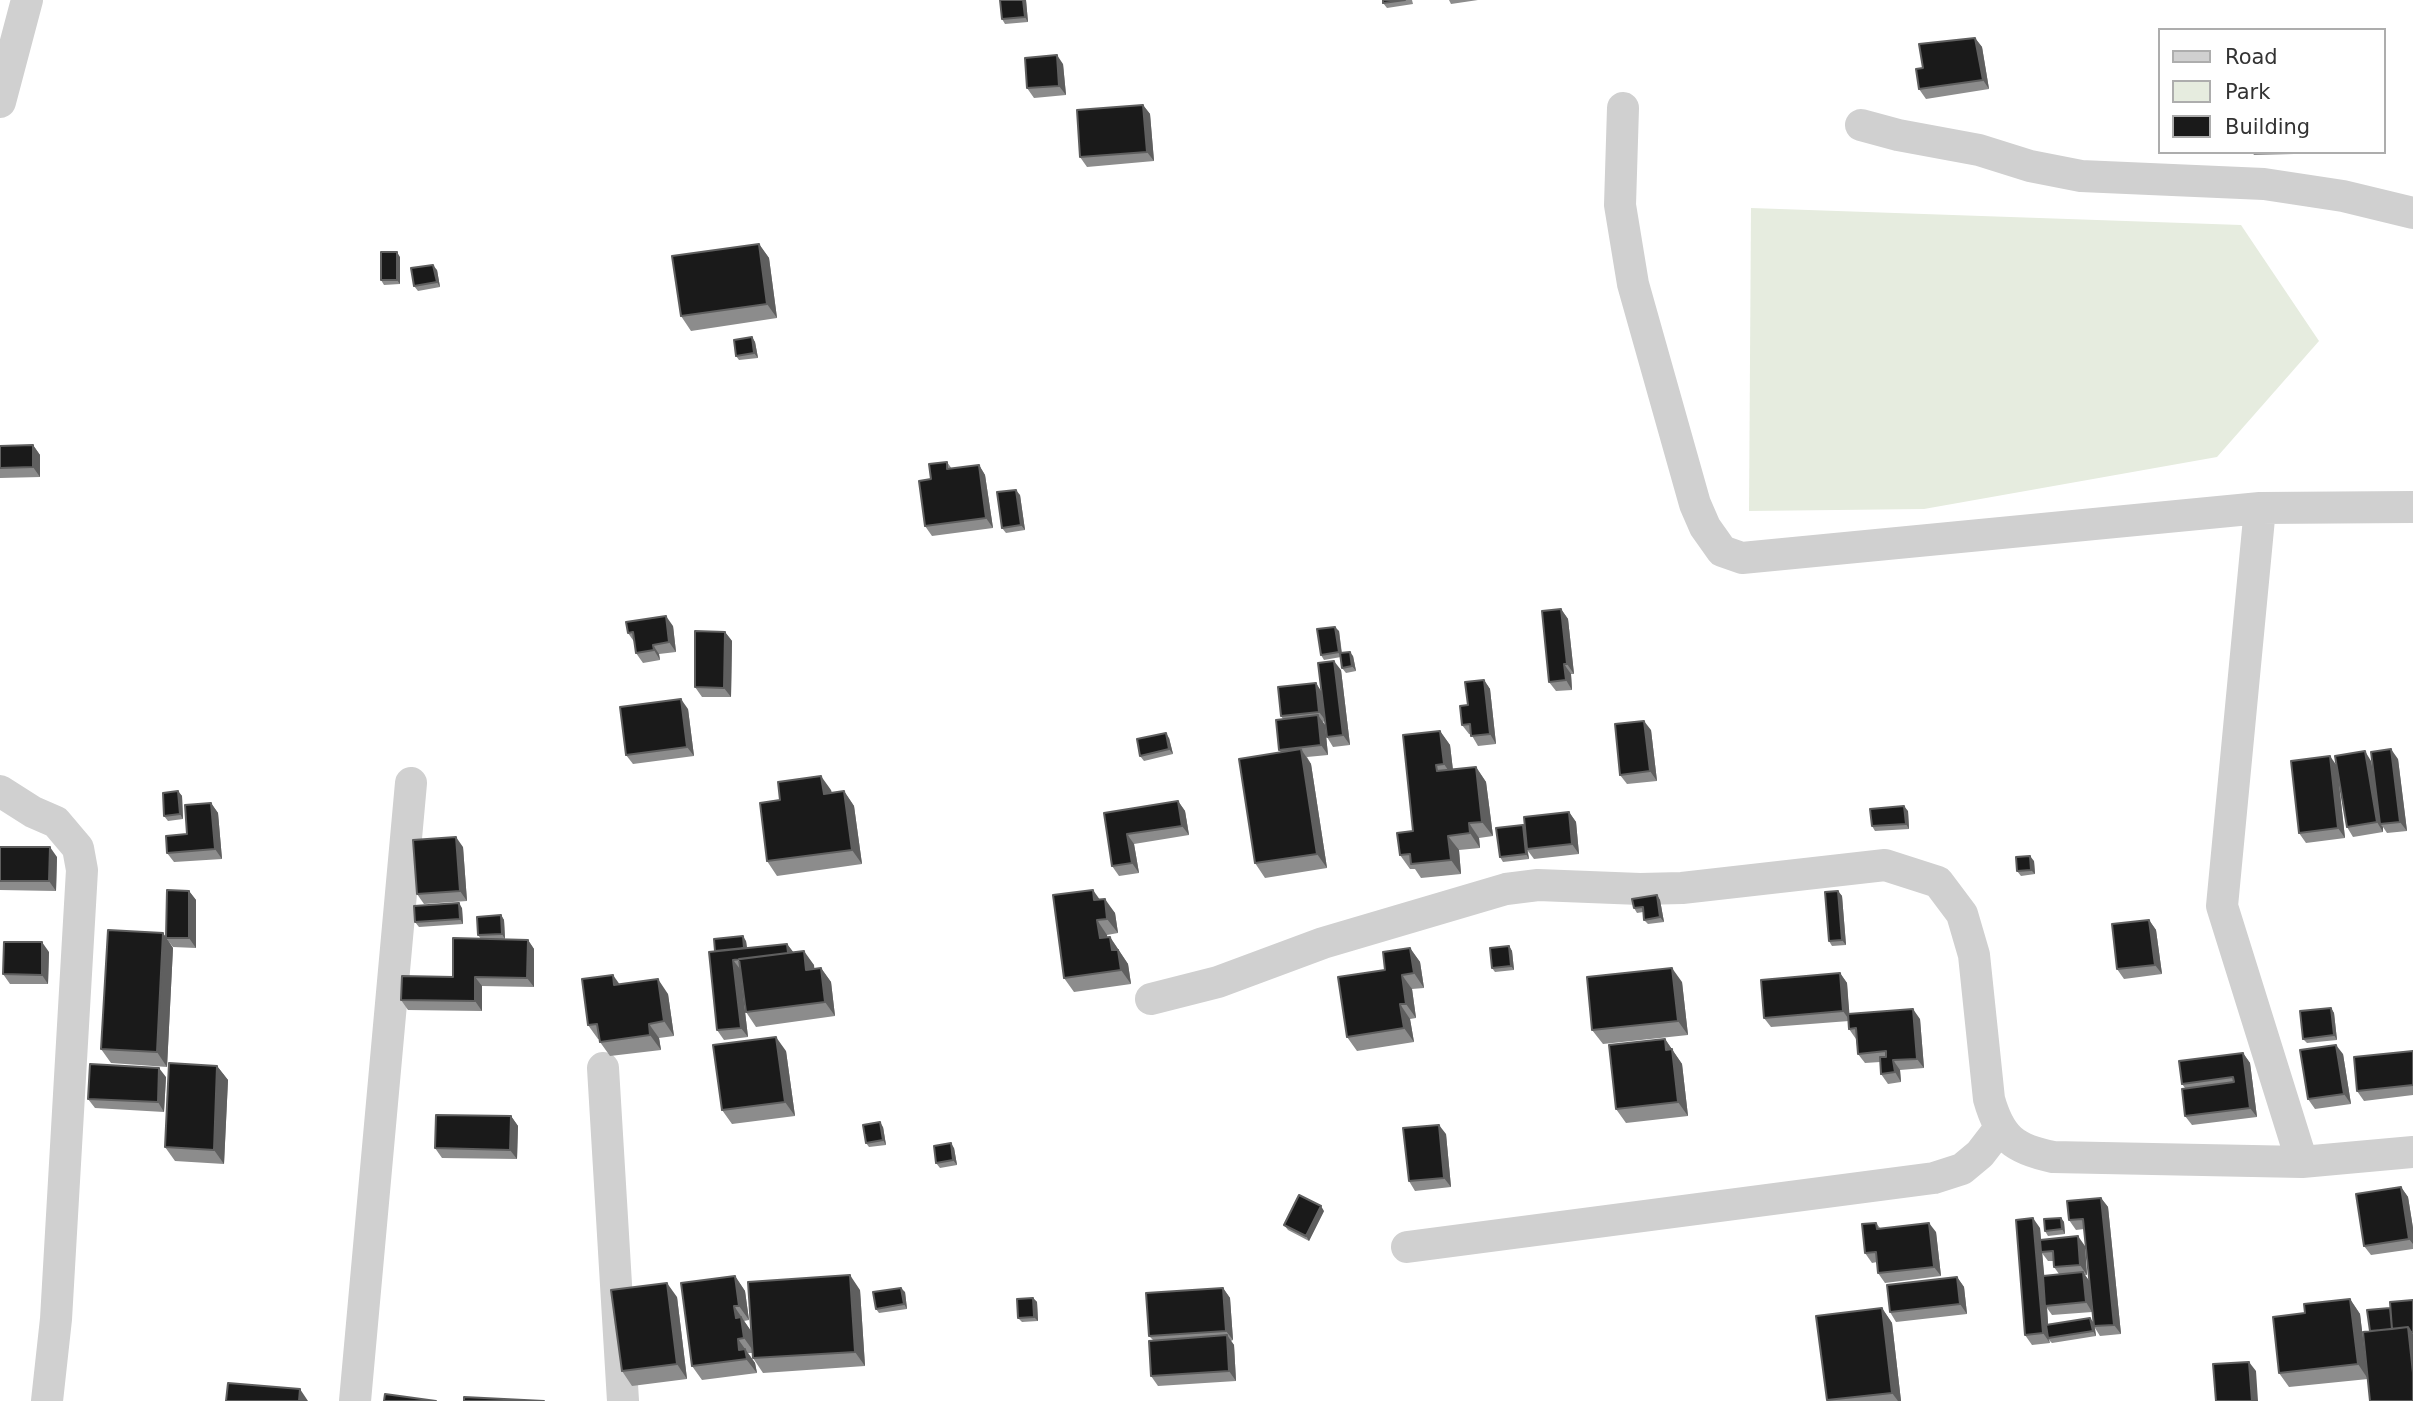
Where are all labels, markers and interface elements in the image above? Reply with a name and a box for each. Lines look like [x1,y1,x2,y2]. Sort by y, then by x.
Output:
legend [2158,28,2385,154]
text: Road [2225,45,2278,69]
text: Park [2225,80,2270,104]
text: Building [2225,115,2310,139]

